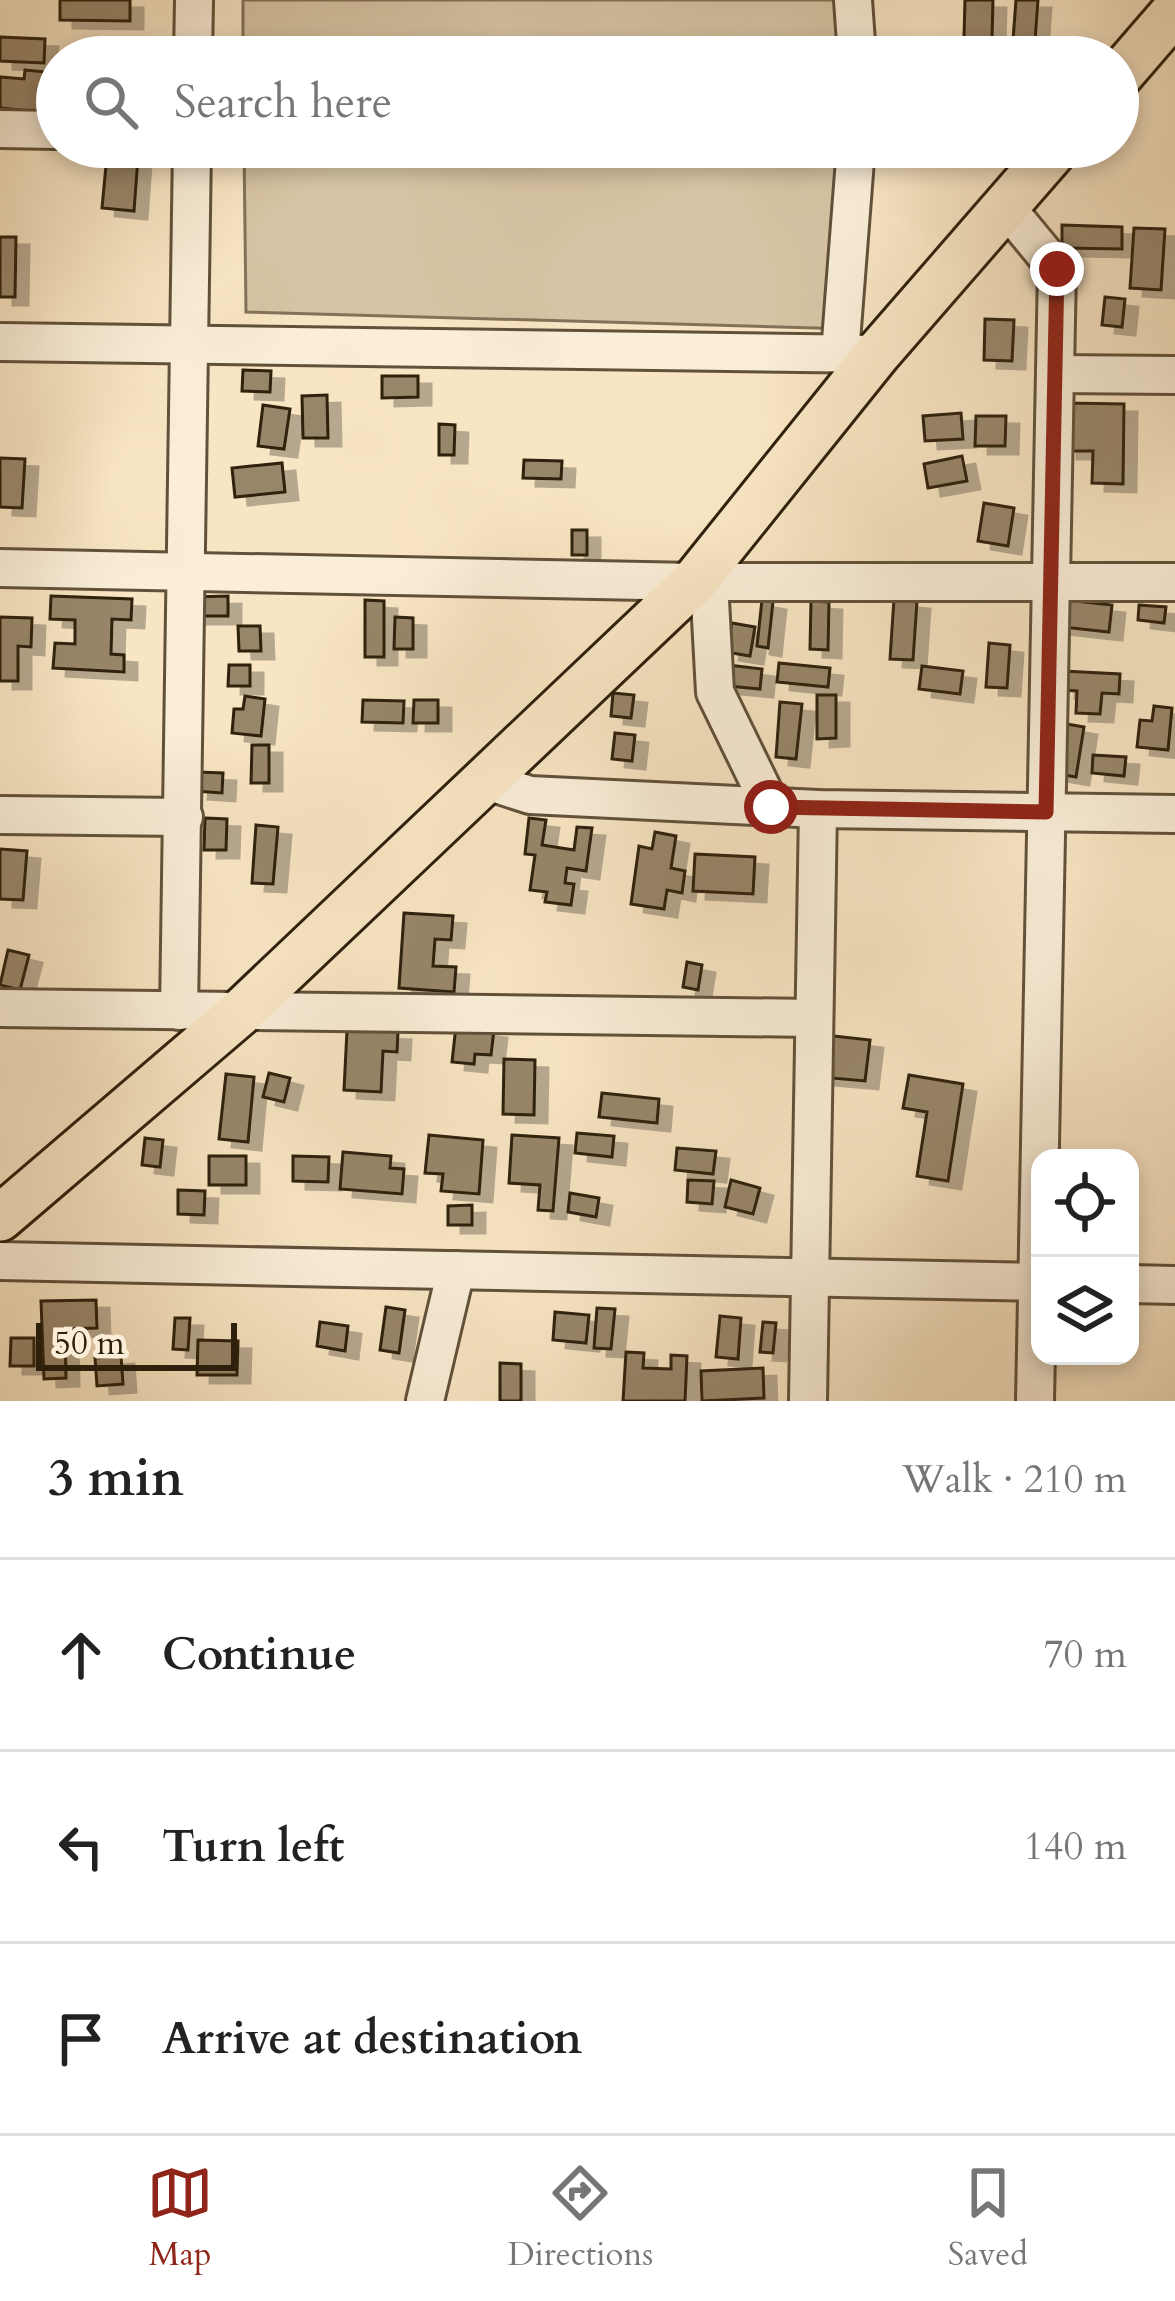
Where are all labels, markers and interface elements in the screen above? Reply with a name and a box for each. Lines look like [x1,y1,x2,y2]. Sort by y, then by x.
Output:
search box [36,36,1139,168]
icon: search [78,69,144,135]
text: Search here [174,72,392,133]
route end [1030,242,1084,296]
route start [744,780,798,834]
map controls [1031,1149,1139,1365]
button: locate [1031,1149,1139,1257]
button: layers [1031,1257,1139,1365]
scale bar [36,1317,237,1370]
text: 50 m [54,1321,125,1366]
text: 3 min [48,1444,184,1514]
text: Walk · 210 m [902,1453,1127,1506]
icon: ahead [48,1622,114,1688]
text: Continue [162,1624,356,1685]
text: 70 m [1044,1628,1127,1681]
icon: left [48,1814,114,1880]
text: Turn left [162,1816,344,1877]
text: 140 m [1024,1820,1127,1873]
icon: arrive [48,2006,114,2072]
text: Arrive at destination [162,2008,582,2069]
tab: Map [147,2160,213,2277]
tab: Directions [508,2160,653,2277]
tab: Saved [948,2160,1028,2277]

